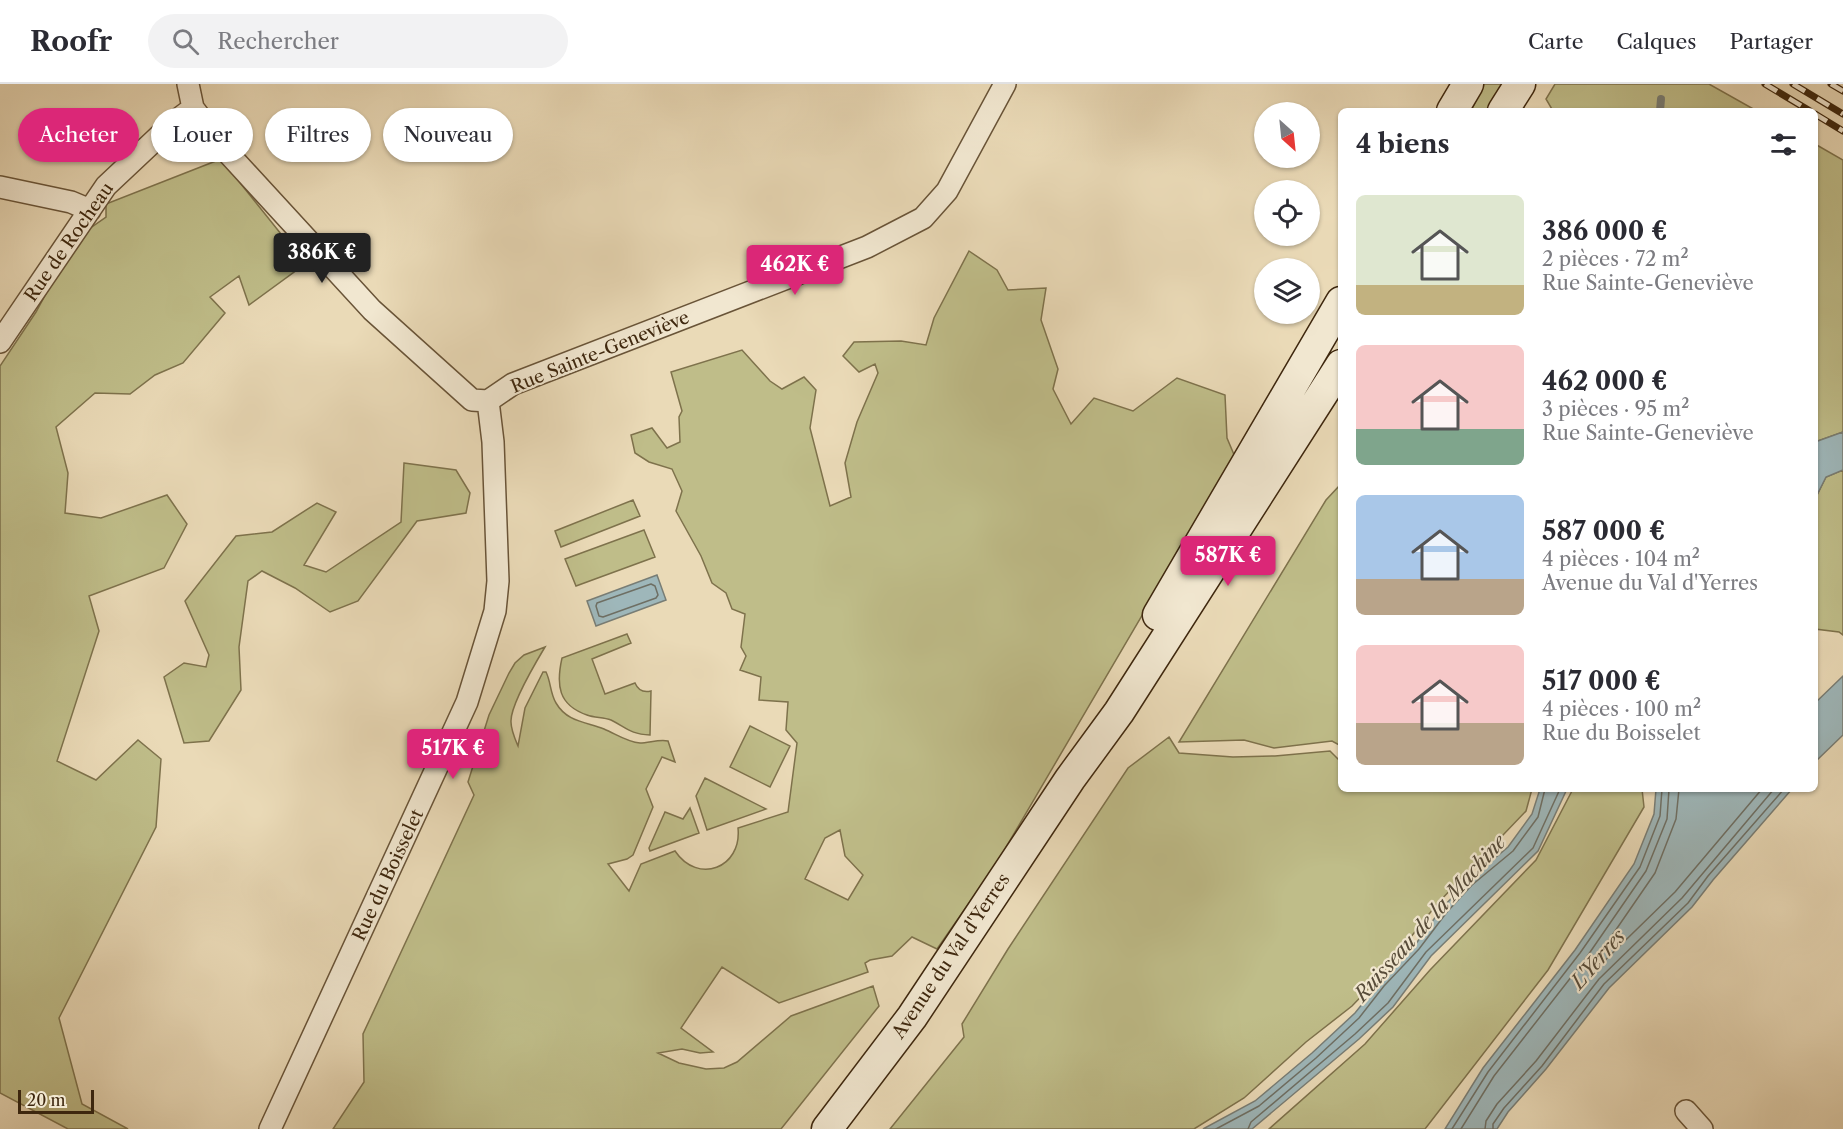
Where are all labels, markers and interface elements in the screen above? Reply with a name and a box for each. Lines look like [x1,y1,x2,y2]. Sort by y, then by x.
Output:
search box [148,14,568,68]
text: Roofr [30,24,112,58]
icon: search [169,25,202,58]
text: Rechercher [217,28,339,55]
text: Carte [1528,29,1583,54]
text: Calques [1616,29,1696,54]
text: Partager [1729,29,1813,54]
north arrow [1254,102,1320,168]
map controls [1254,102,1320,324]
chip: Acheter [18,108,139,162]
chip: Louer [151,108,253,162]
chip: Filtres [265,108,371,162]
chip: Nouveau [383,108,513,162]
text: 4 biens [1356,128,1450,160]
icon: filters [1767,128,1800,161]
street label: Rue de Rocheau [20,178,118,306]
button: locate [1254,180,1320,246]
text: 386 000 € [1542,215,1667,247]
icon: home [1404,219,1476,291]
pin: 386K € [273,233,371,284]
text: 386K € [288,240,356,264]
pin: 462K € [746,245,844,296]
text: 2 pièces · 72 m² [1542,247,1689,271]
text: 462K € [761,252,829,276]
button: layers [1254,258,1320,324]
text: Rue Sainte-Geneviève [1542,271,1754,295]
street label: Rue Sainte-Geneviève [508,306,692,398]
text: 462 000 € [1542,365,1668,397]
icon: home [1404,369,1476,441]
text: 3 pièces · 95 m² [1542,397,1689,421]
text: Rue Sainte-Geneviève [1542,421,1754,445]
text: 587 000 € [1542,515,1665,547]
icon: home [1404,519,1476,591]
pin: 587K € [1179,536,1277,587]
text: 587K € [1194,543,1262,567]
text: 4 pièces · 104 m² [1542,547,1700,571]
text: Avenue du Val d'Yerres [1542,571,1758,595]
text: 517 000 € [1542,665,1661,697]
icon: home [1404,669,1476,741]
text: 4 pièces · 100 m² [1542,697,1701,721]
text: Rue du Boisselet [1542,721,1700,745]
pin: 517K € [404,729,502,780]
text: 517K € [421,736,485,760]
street label: Rue du Boisselet [348,805,428,944]
water label: Ruisseau de la Machine [1348,829,1512,1008]
street label: Avenue du Val d'Yerres [887,869,1014,1044]
water label: L'Yerres [1564,924,1630,995]
scale bar [18,1087,94,1114]
text: 20 m [27,1090,66,1110]

